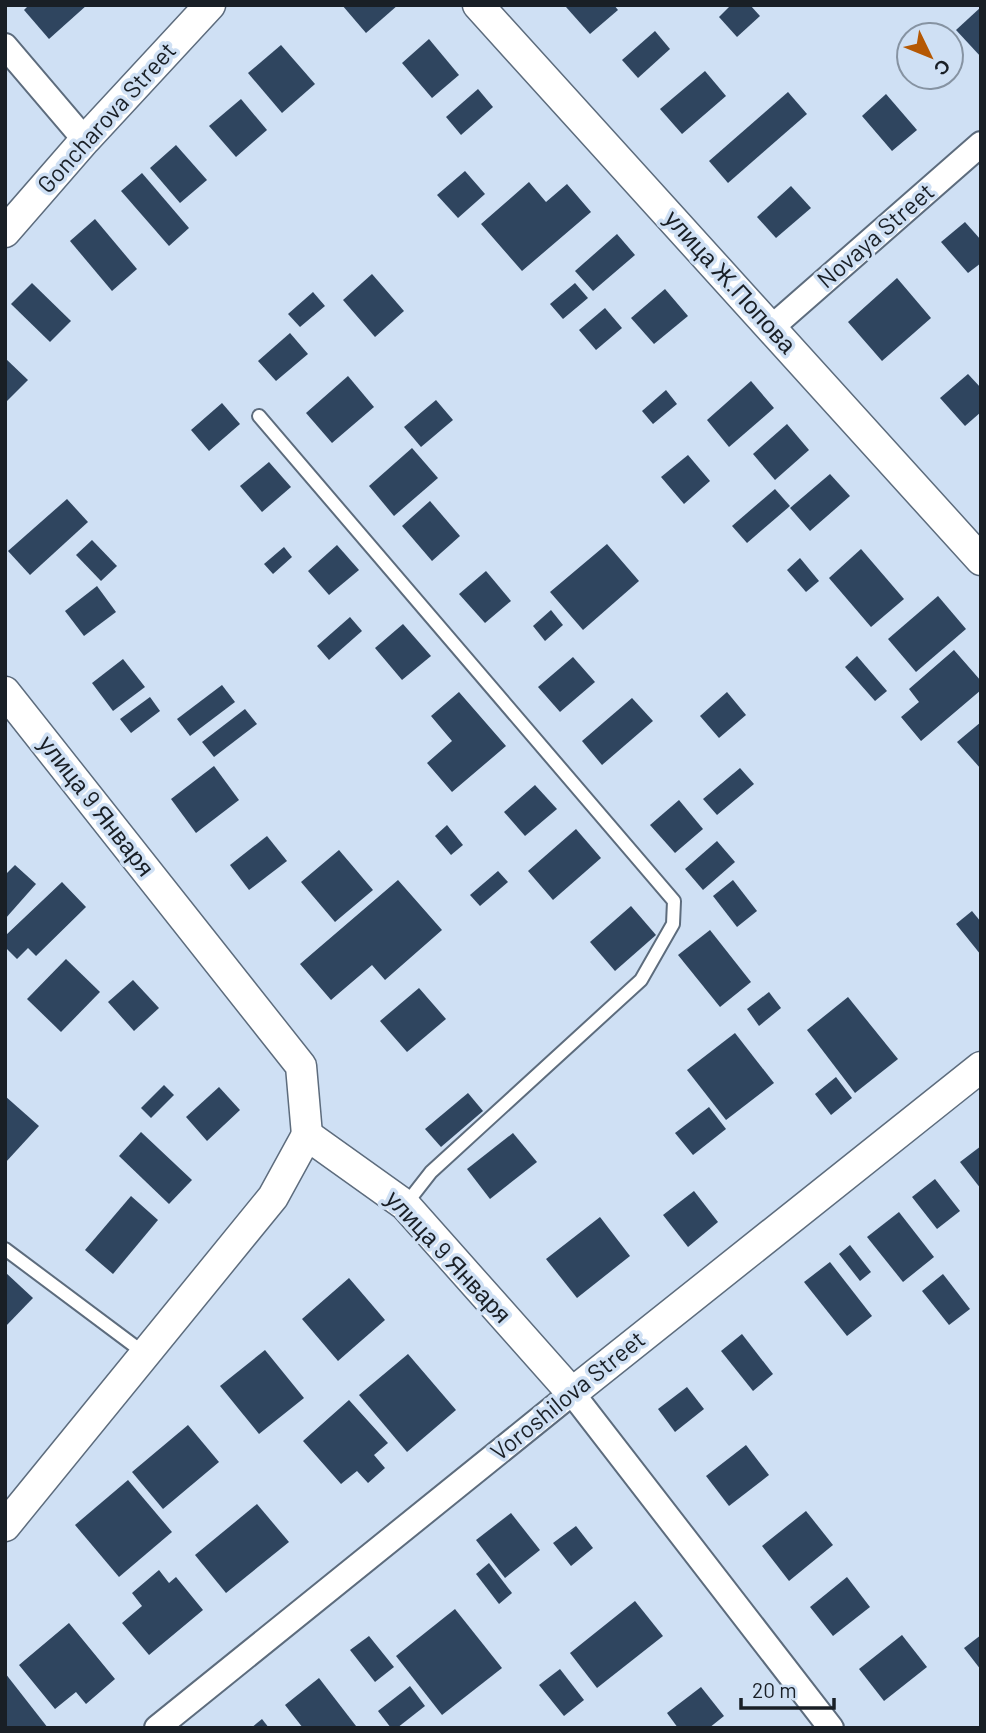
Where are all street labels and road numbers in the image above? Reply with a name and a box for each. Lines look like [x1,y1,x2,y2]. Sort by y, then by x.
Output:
street label: Goncharova Street [30,36,181,198]
street label: Novaya Street [811,176,939,294]
street label: улица Ж.Попова [659,204,803,359]
street label: улица 9 Января [33,729,161,881]
street label: улица 9 Января [380,1184,518,1328]
street label: Voroshilova Street [484,1324,650,1466]

